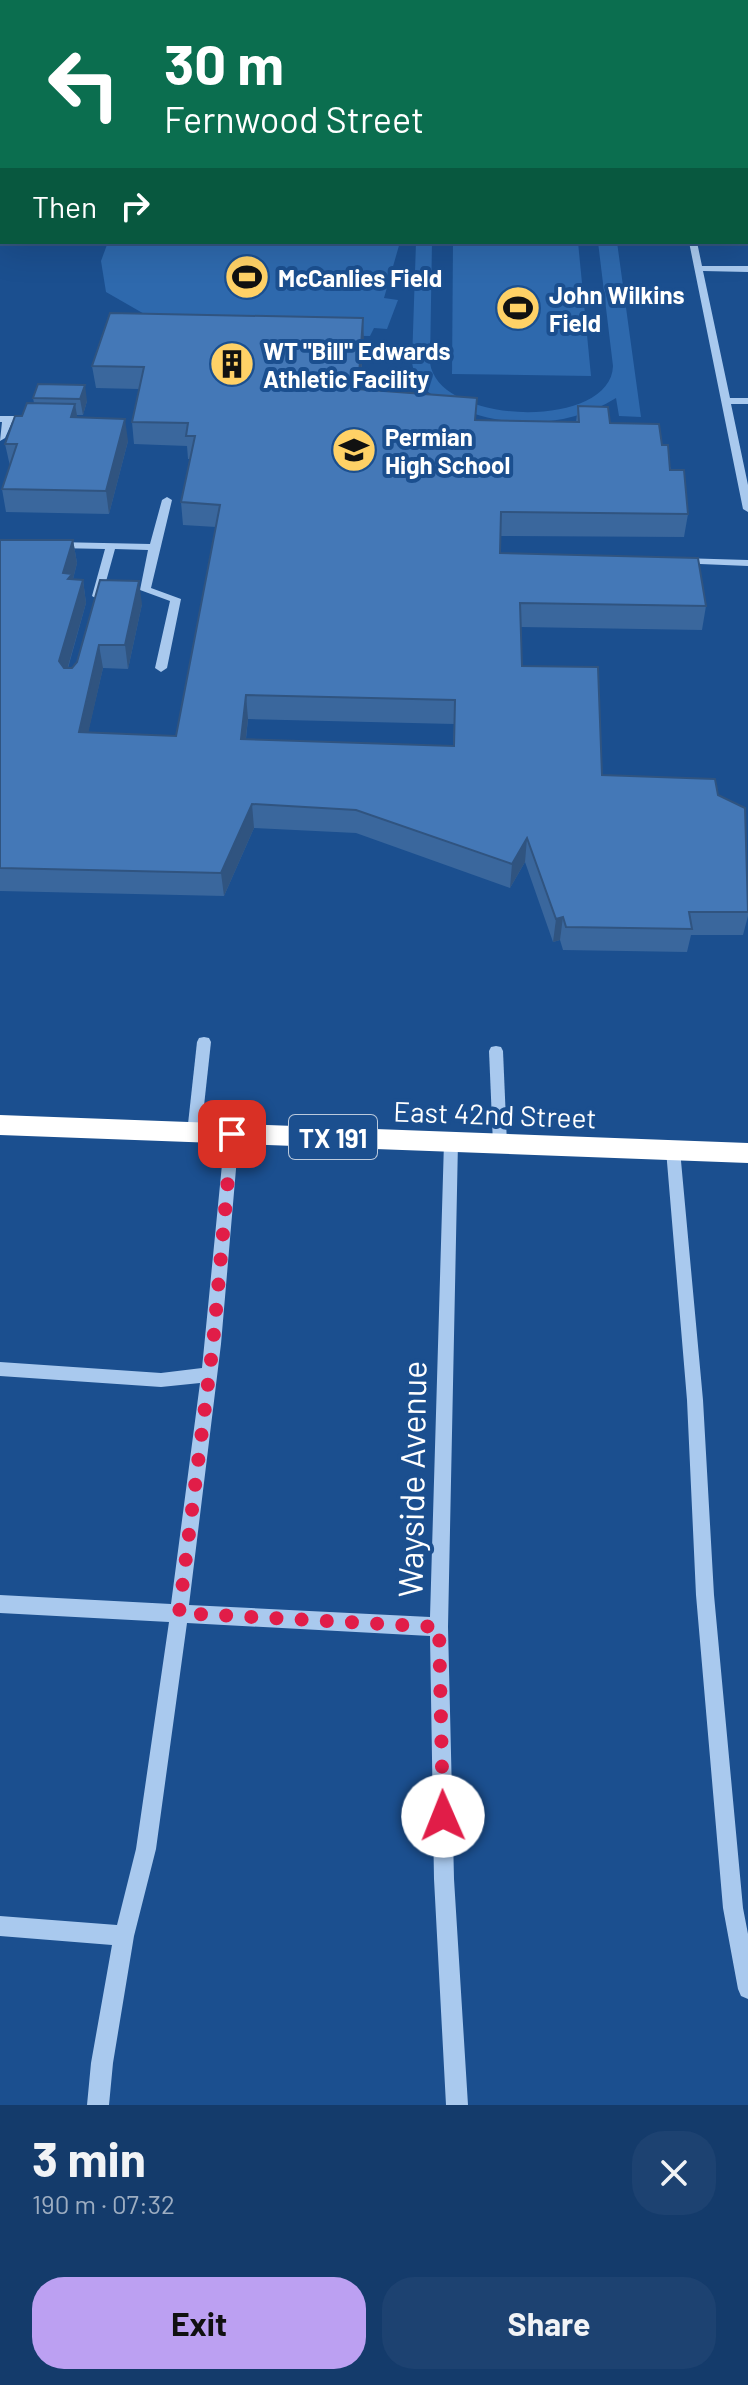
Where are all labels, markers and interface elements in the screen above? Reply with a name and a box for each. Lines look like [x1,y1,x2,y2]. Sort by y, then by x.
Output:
text: 30 m [164,29,284,96]
icon: left [32,32,136,136]
text: Fernwood Street [164,97,424,140]
icon: right [113,184,157,228]
text: Then [32,188,97,224]
sports icon: McCanlies Field [223,253,271,301]
place label: McCanlies Field [278,263,442,292]
place label: John Wilkins Field [549,280,685,337]
sports icon: John Wilkins Field [494,284,542,332]
place label: WT "Bill" Edwards Athletic Facility [263,336,451,393]
building icon: WT "Bill" Edwards Athletic Facility [208,340,256,388]
place label: Permian High School [385,422,510,479]
school or university icon: Permian High School [330,426,378,474]
street label: East 42nd Street [393,1093,597,1135]
pin [198,1100,266,1168]
icon: arrive [210,1112,254,1156]
road number: TX 191 [289,1115,377,1159]
street label: Wayside Avenue [388,1360,434,1598]
position arrow [401,1774,485,1858]
text: 3 min [32,2129,146,2187]
button: close [632,2131,716,2215]
text: 190 m · 07:32 [32,2188,175,2219]
button: Exit [32,2277,366,2369]
button: Share [382,2277,716,2369]

